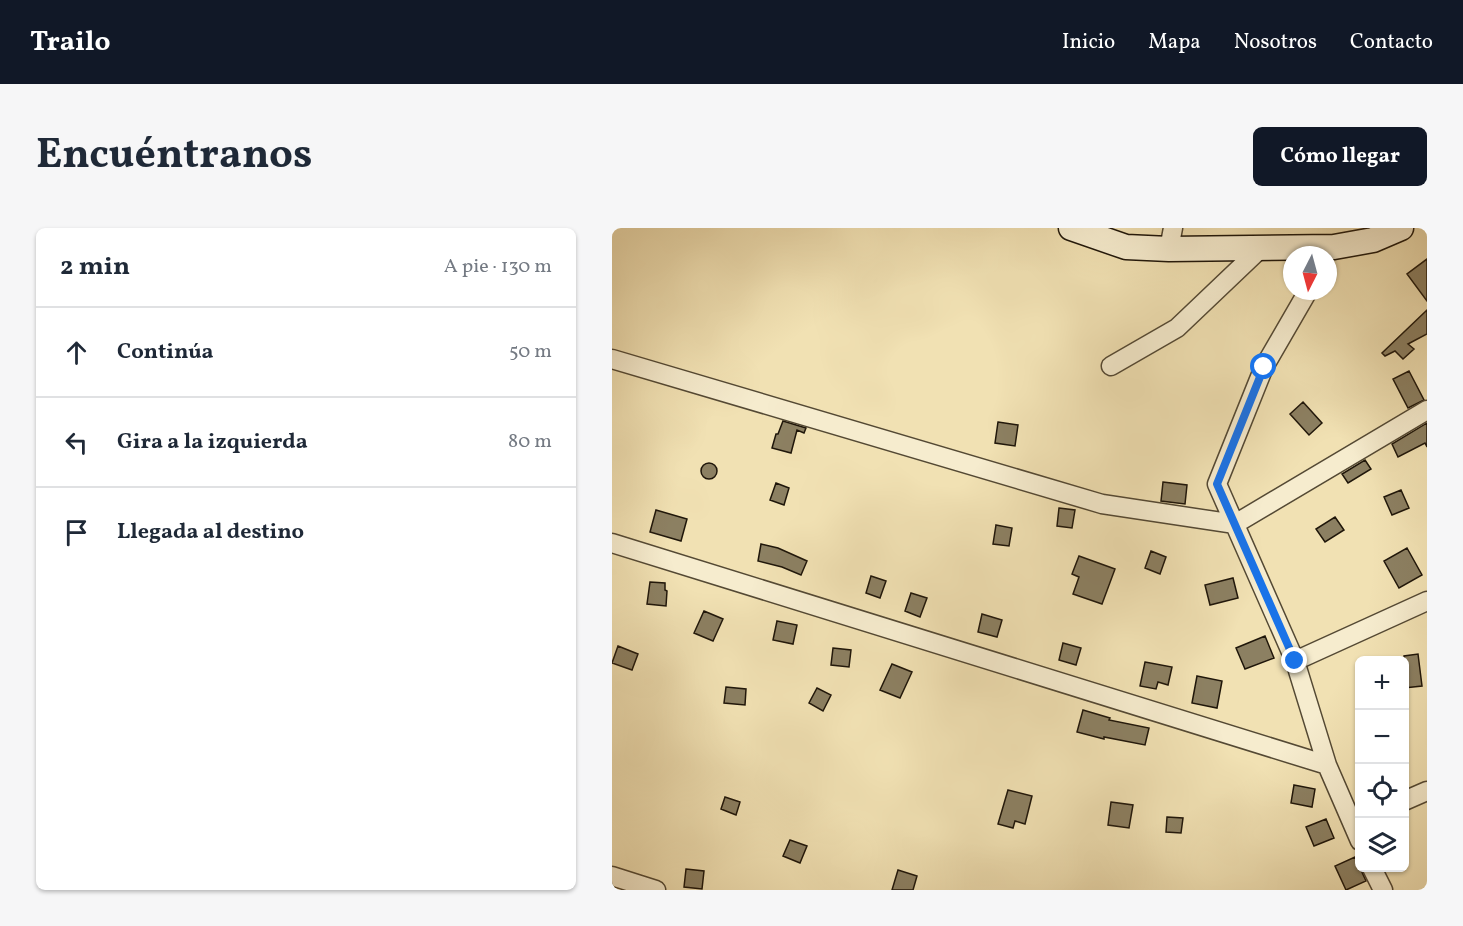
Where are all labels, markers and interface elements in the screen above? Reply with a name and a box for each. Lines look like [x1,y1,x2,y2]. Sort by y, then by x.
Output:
text: Trailo [30,23,111,62]
text: Inicio [1062,28,1115,57]
text: Mapa [1148,28,1201,57]
text: Nosotros [1234,28,1317,57]
text: Contacto [1350,28,1433,57]
text: Encuéntranos [36,127,312,186]
button: Cómo llegar [1253,127,1427,186]
north arrow [1283,246,1337,300]
text: 2 min [60,249,130,285]
text: A pie · 130 m [444,253,552,281]
icon: ahead [60,336,93,369]
text: Continúa [117,337,214,368]
text: 50 m [509,338,552,366]
route start [1250,353,1276,379]
icon: left [60,426,93,459]
text: Gira a la izquierda [117,427,308,458]
text: 80 m [508,428,552,456]
icon: arrive [60,516,93,549]
text: Llegada al destino [117,517,304,548]
route end [1281,647,1307,673]
map controls [1355,656,1409,872]
button: + [1355,656,1409,710]
button: − [1355,710,1409,764]
button: locate [1355,764,1409,818]
button: layers [1355,818,1409,872]

